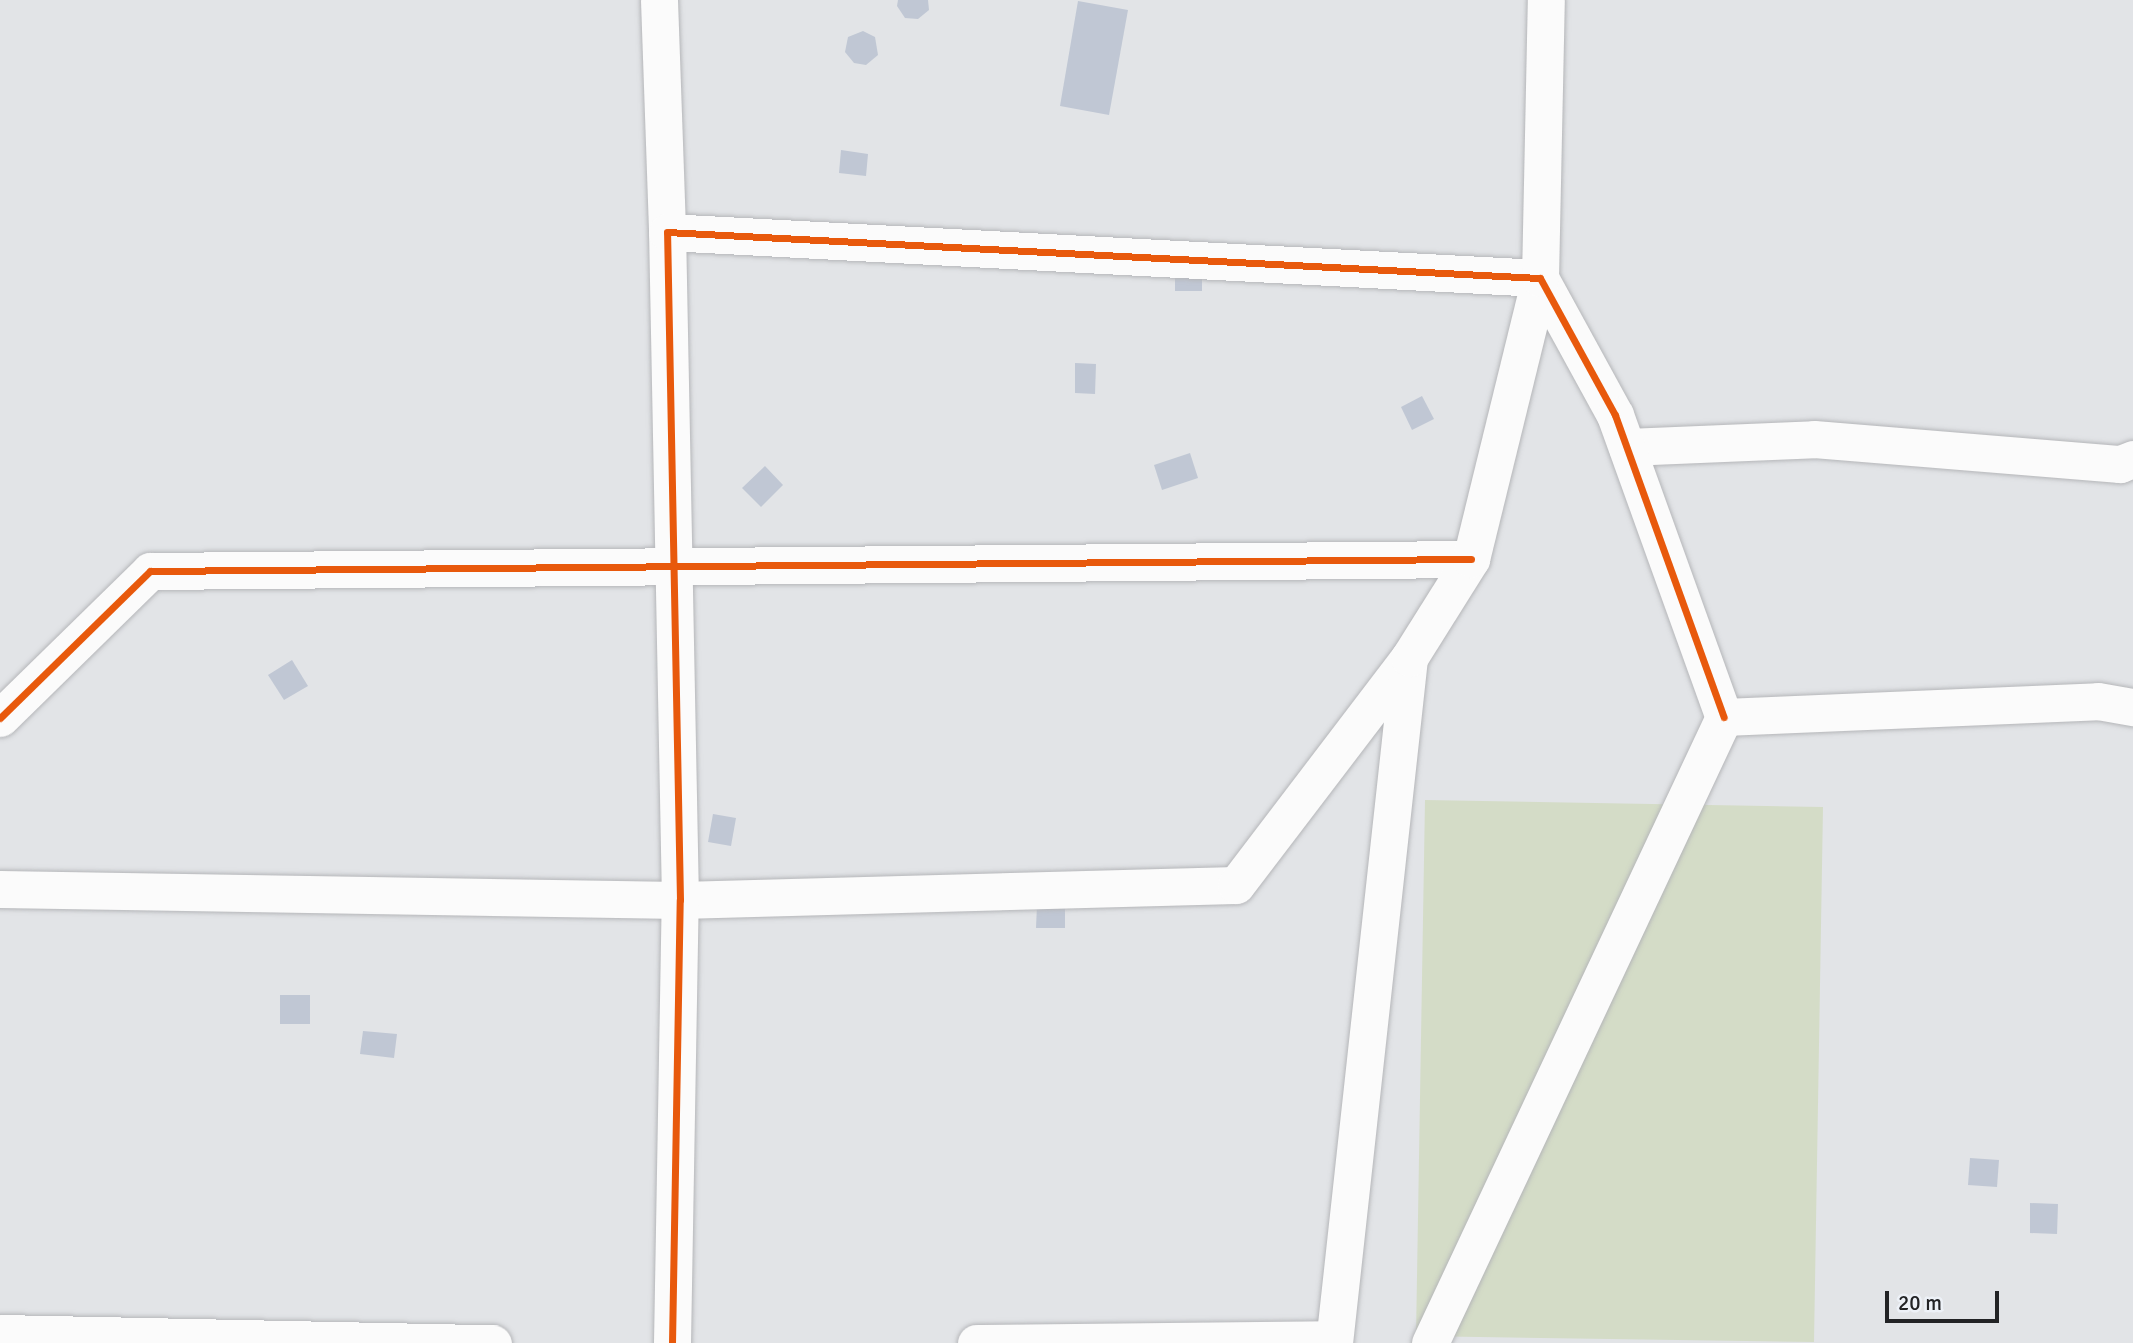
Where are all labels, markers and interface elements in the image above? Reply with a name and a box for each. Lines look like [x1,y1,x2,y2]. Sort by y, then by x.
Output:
scale bar [1888,1276,2002,1320]
text: 20 m [1898,1290,1942,1316]

